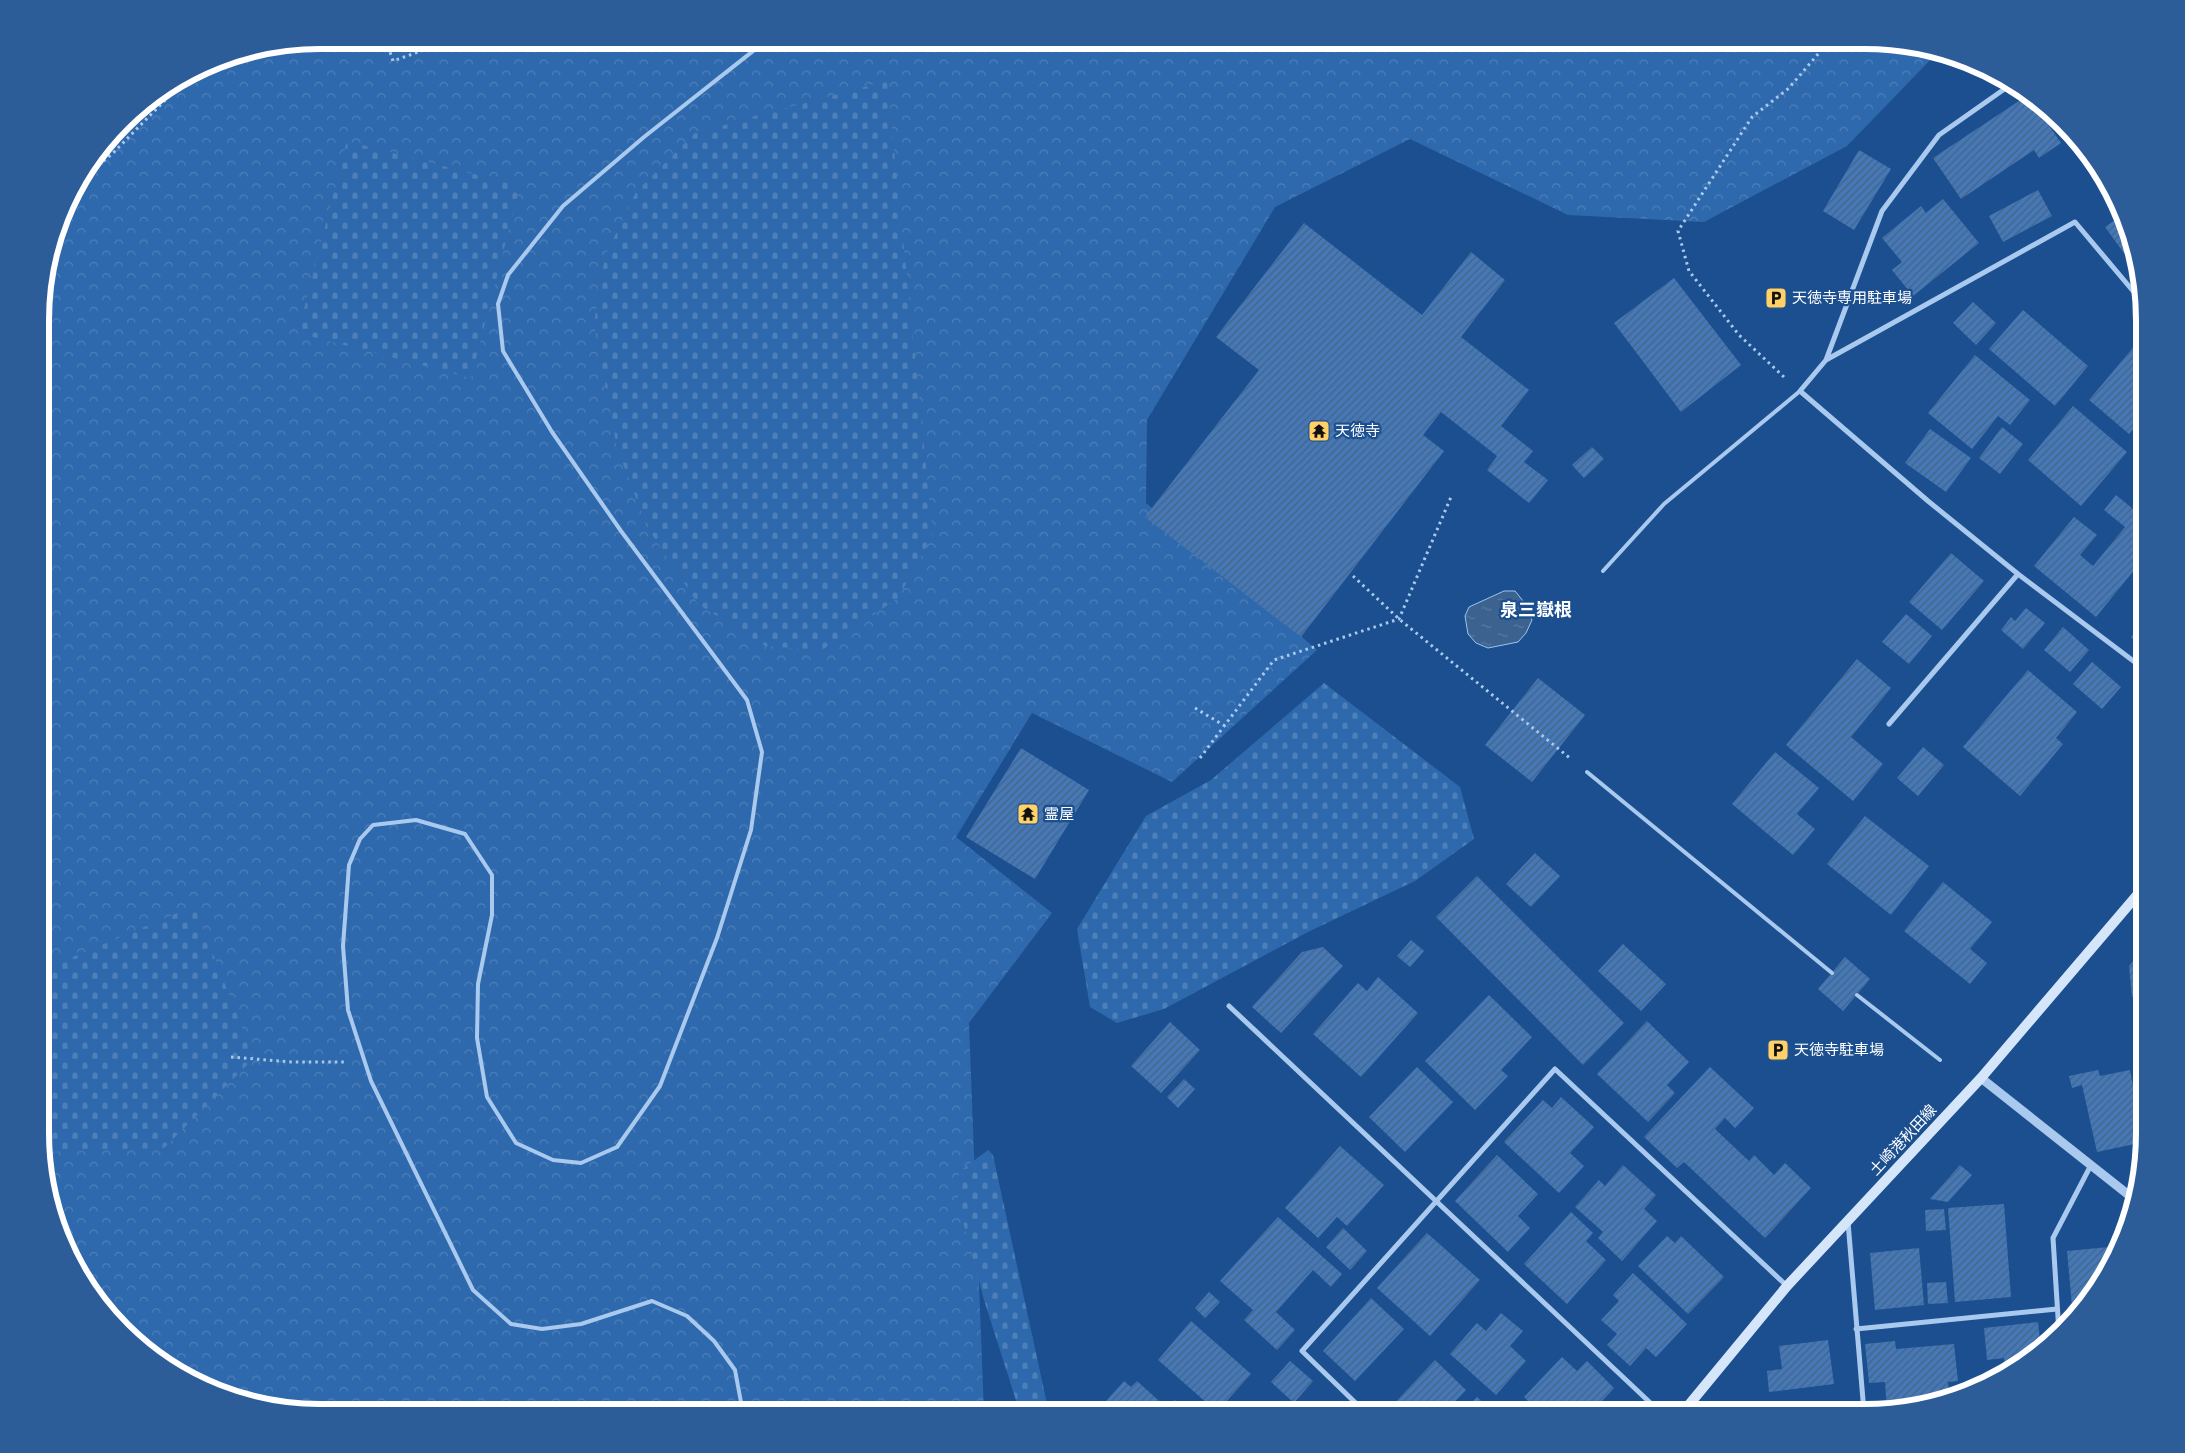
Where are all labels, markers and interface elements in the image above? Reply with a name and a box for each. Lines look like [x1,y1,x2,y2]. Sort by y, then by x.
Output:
parking icon: 天徳寺専用駐車場 [1764,286,1788,310]
place label: 天徳寺専用駐車場 [1792,288,1912,307]
temple icon: 天徳寺 [1307,419,1331,443]
place label: 天徳寺 [1335,421,1380,440]
district label: 泉三嶽根 [1500,598,1572,621]
temple icon: 霊屋 [1016,802,1040,826]
place label: 霊屋 [1044,804,1074,823]
parking icon: 天徳寺駐車場 [1766,1038,1790,1062]
place label: 天徳寺駐車場 [1794,1040,1884,1059]
street label: 土崎港秋田線 [1865,1100,1940,1179]

